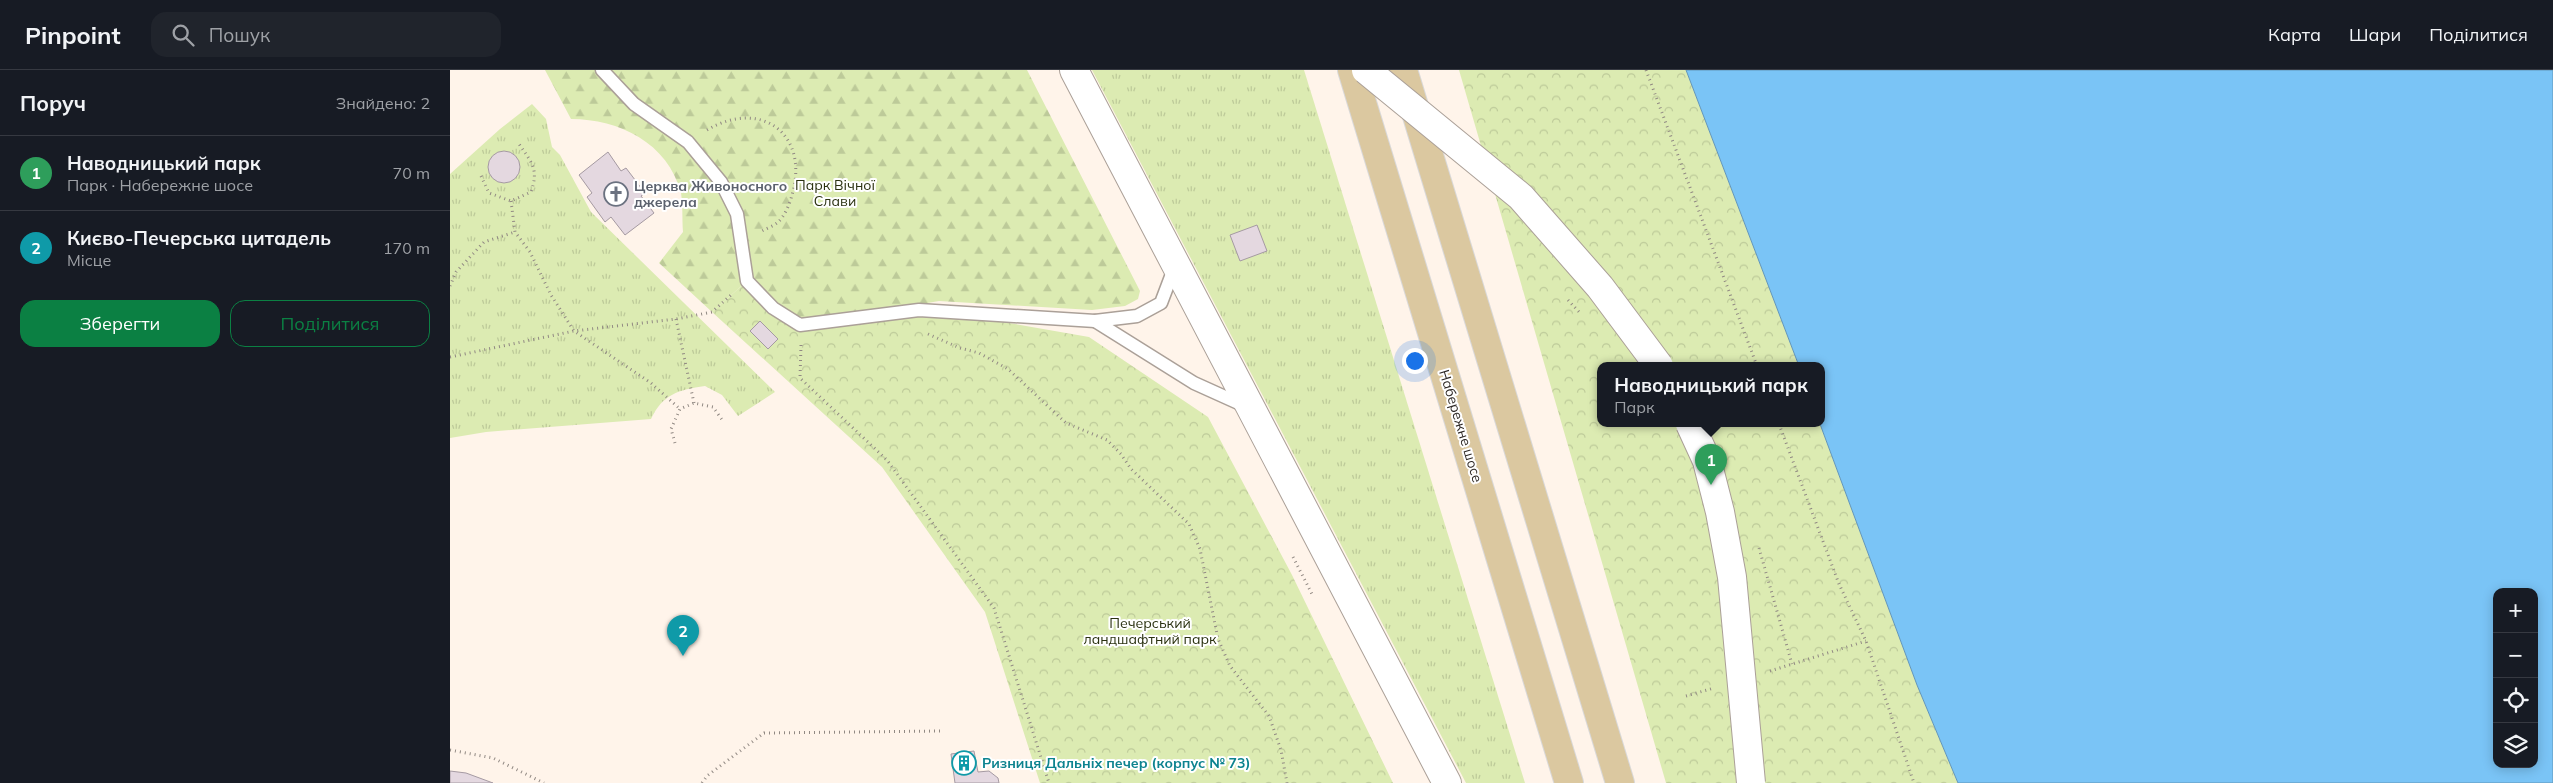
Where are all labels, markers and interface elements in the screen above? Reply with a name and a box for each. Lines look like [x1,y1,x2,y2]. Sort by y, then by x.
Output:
search box [151,12,501,57]
text: Pinpoint [25,20,121,50]
icon: search [169,21,197,49]
text: Пошук [209,23,270,47]
text: Карта [2268,23,2321,46]
text: Шари [2349,23,2401,46]
text: Поділитися [2429,23,2528,46]
text: Поруч [20,90,86,116]
text: Знайдено: 2 [336,93,430,113]
text: Наводницький парк [67,151,261,175]
text: 1 [31,163,41,183]
text: 70 m [393,163,430,183]
text: Парк · Набережне шосе [67,175,253,195]
park label: Парк Вічної Слави [795,176,875,210]
place label: Церква Живоносного джерела [634,177,787,211]
church icon: Церква Живоносного джерела [603,181,629,207]
text: Києво-Печерська цитадель [67,226,331,250]
text: 2 [31,238,41,258]
text: 170 m [383,238,430,258]
text: Місце [67,250,111,270]
button: Зберегти [20,300,220,347]
button: Поділитися [230,300,430,347]
your location [1402,348,1428,374]
popup [1597,362,1825,427]
street label: Набережне шосе [1435,367,1487,485]
text: Наводницький парк [1614,373,1808,397]
text: Парк [1614,397,1655,417]
pin: 1 [1695,444,1727,485]
map controls [2493,588,2538,768]
button: + [2493,588,2538,633]
park label: Печерський ландшафтний парк [1083,614,1217,648]
pin: 2 [667,615,699,656]
button: − [2493,633,2538,678]
button: locate [2493,678,2538,723]
button: layers [2493,723,2538,768]
building icon: Ризниця Дальніх печер (корпус № 73) [951,750,977,776]
place label: Ризниця Дальніх печер (корпус № 73) [982,754,1250,772]

